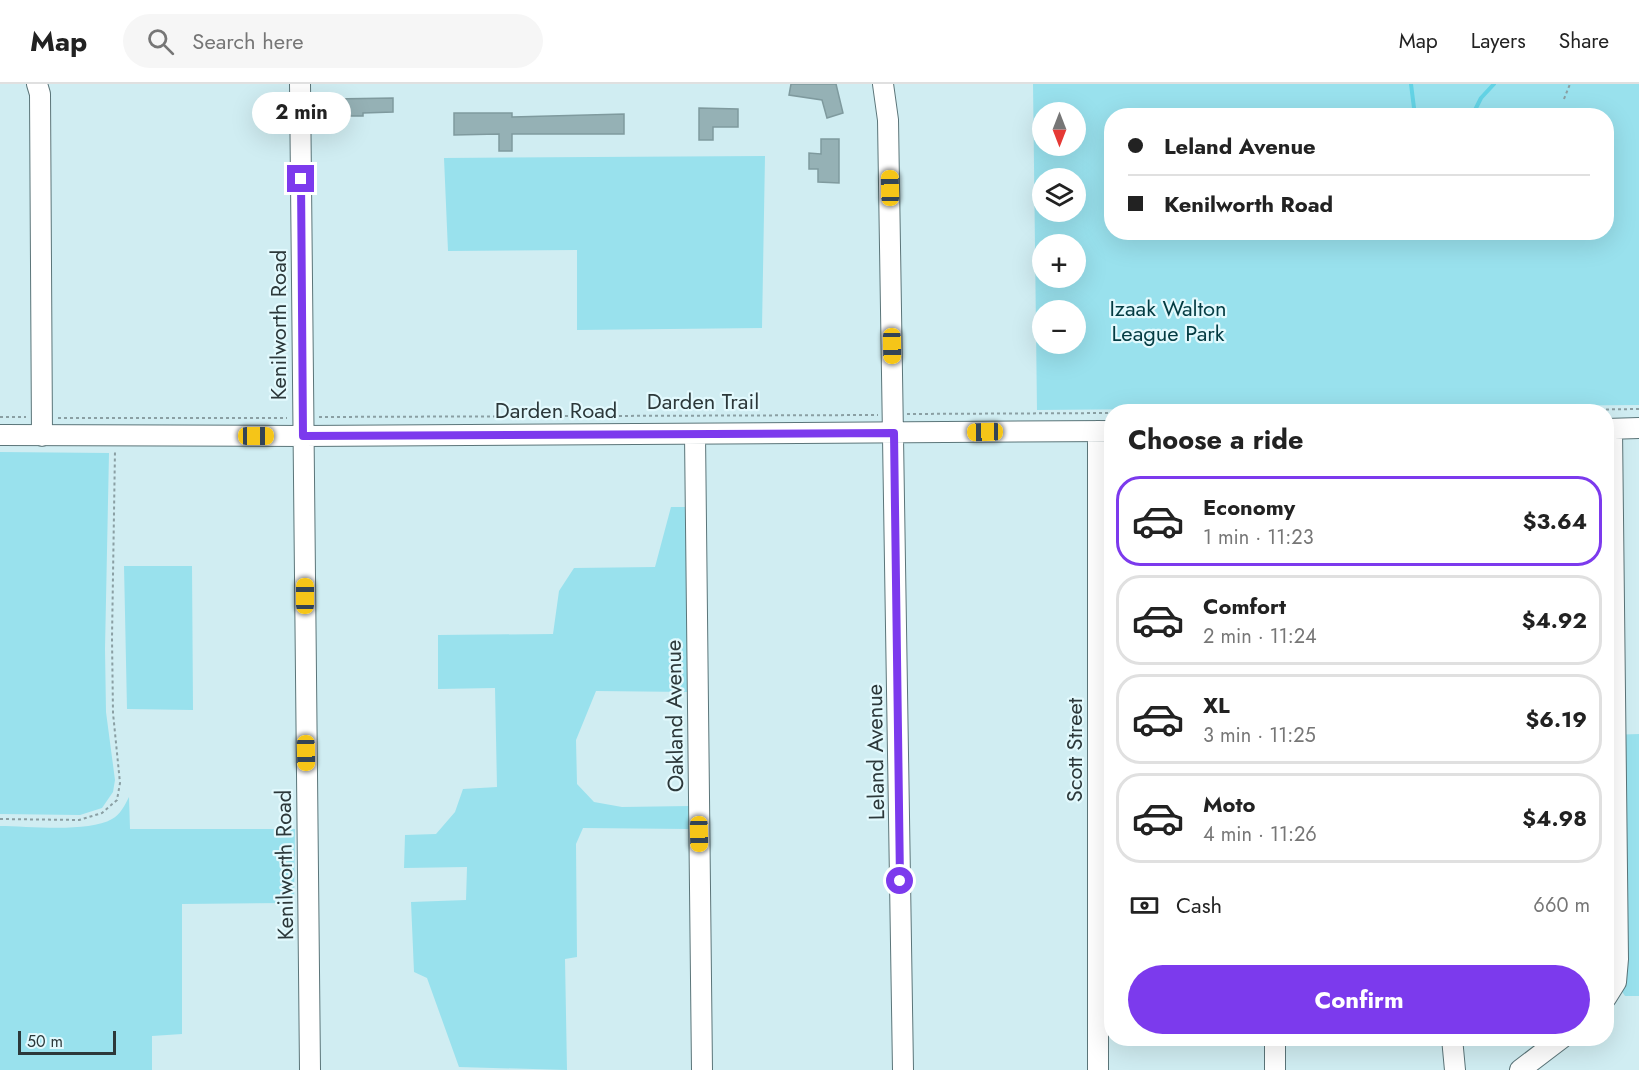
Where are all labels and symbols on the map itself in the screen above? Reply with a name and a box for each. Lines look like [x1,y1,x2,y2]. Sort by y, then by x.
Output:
callout: 2 min [252,92,350,134]
north arrow [1032,102,1086,156]
route end [287,165,314,192]
car [881,170,899,206]
street label: Kenilworth Road [262,250,294,400]
park label: Izaak Walton League Park [1109,292,1227,349]
car [883,328,901,364]
street label: Darden Trail [647,385,759,417]
street label: Darden Road [495,394,617,426]
car [967,423,1003,441]
car [238,427,274,445]
car [296,578,314,614]
street label: Oakland Avenue [657,639,691,793]
street label: Leland Avenue [858,684,892,820]
street label: Scott Street [1058,697,1090,802]
car [297,735,315,771]
street label: Kenilworth Road [267,789,301,941]
car [690,816,708,852]
route start [886,867,913,894]
scale bar [18,1028,116,1056]

